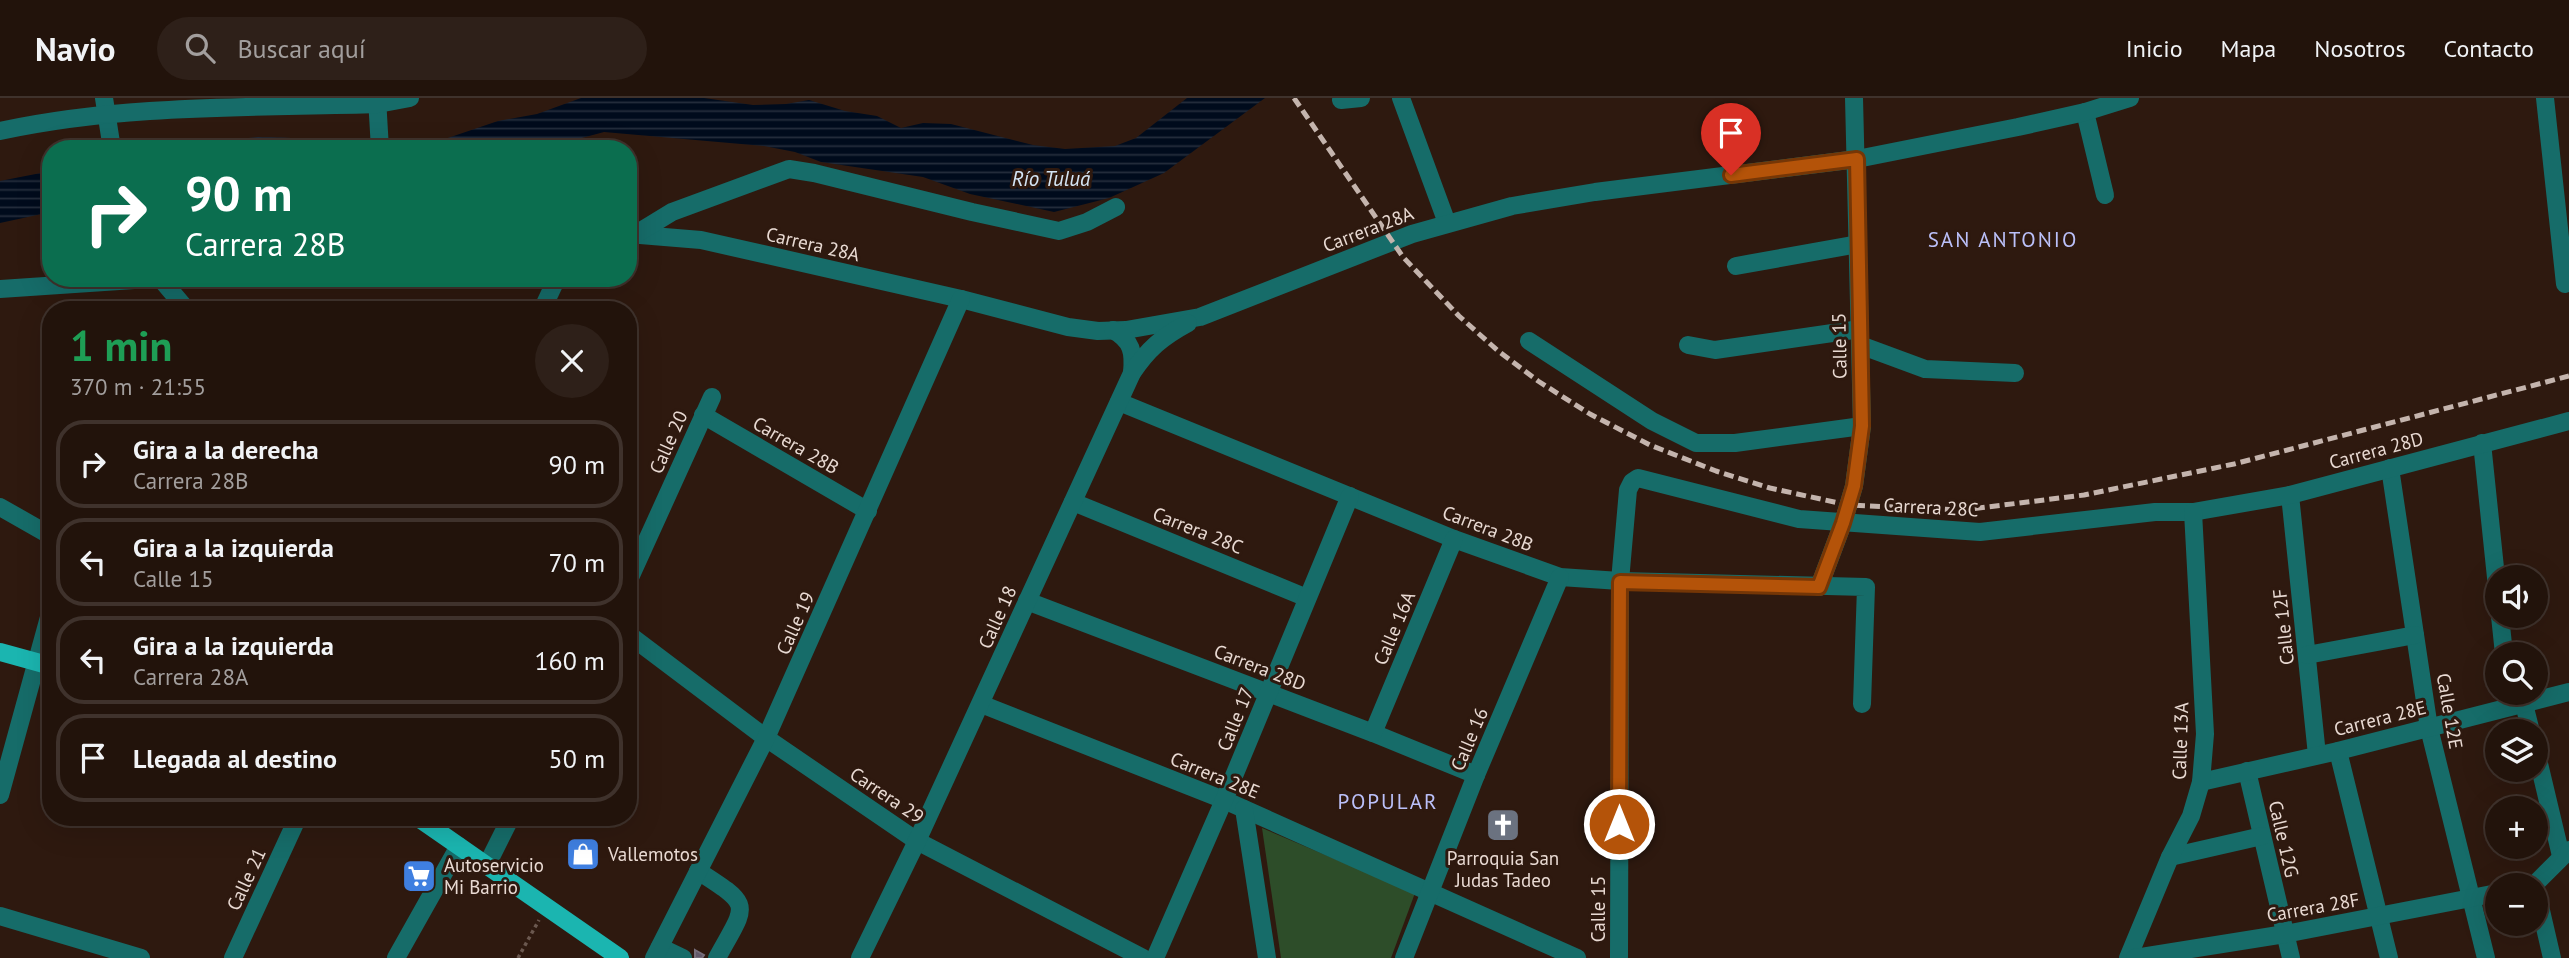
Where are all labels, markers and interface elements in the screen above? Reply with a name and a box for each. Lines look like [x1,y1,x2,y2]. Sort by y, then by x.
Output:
search box [157,17,647,80]
text: Navio [35,27,115,70]
icon: search [181,29,219,67]
text: Buscar aquí [237,32,366,65]
text: Inicio [2126,33,2183,64]
text: Mapa [2221,33,2276,64]
text: Nosotros [2314,33,2406,64]
text: Contacto [2444,33,2534,64]
pin [1701,103,1761,175]
icon: arrive [1712,114,1750,152]
text: 90 m [185,161,292,225]
water label: Río Tuluá [1012,165,1091,192]
icon: right [70,168,161,259]
street label: Carrera 28A [1319,201,1417,257]
street label: Carrera 28A [764,222,862,266]
text: Carrera 28B [185,223,345,265]
district label: SAN ANTONIO [1928,226,2078,253]
street label: Calle 15 [1826,313,1852,379]
text: 1 min [70,318,172,373]
button: close [535,324,609,398]
text: 370 m · 21:55 [70,372,206,401]
street label: Calle 20 [644,407,692,477]
street label: Carrera 28B [749,411,843,479]
street label: Carrera 28D [2326,426,2426,474]
text: Gira a la derecha [133,433,319,466]
icon: right [74,445,112,483]
text: 90 m [549,448,605,481]
text: Carrera 28B [133,466,248,495]
street label: Carrera 28C [1883,493,1979,521]
street label: Carrera 28B [1439,500,1537,556]
street label: Carrera 28C [1149,501,1247,559]
text: Gira a la izquierda [133,531,334,564]
icon: left [74,543,112,581]
text: 70 m [549,546,605,579]
text: Calle 15 [133,564,213,593]
map controls [2485,565,2548,936]
button: sound [2485,565,2548,628]
street label: Calle 18 [973,582,1021,652]
street label: Calle 19 [771,588,819,658]
street label: Calle 16A [1368,588,1420,668]
street label: Calle 12F [2267,588,2299,666]
text: Gira a la izquierda [133,629,334,662]
street label: Carrera 28D [1211,638,1309,696]
icon: left [74,641,112,679]
button: search [2485,642,2548,705]
text: 160 m [534,644,605,677]
text: Carrera 28A [133,662,248,691]
street label: Calle 12E [2432,671,2468,751]
street label: Calle 17 [1211,684,1259,754]
street label: Carrera 28E [2331,695,2429,741]
street label: Calle 13A [2167,702,2193,780]
street label: Calle 16 [1445,704,1493,774]
button: layers [2485,719,2548,782]
icon: arrive [74,739,112,777]
text: Llegada al destino [133,742,337,775]
text: 50 m [549,742,605,775]
street label: Carrera 28E [1167,746,1263,804]
street label: Carrera 29 [845,762,929,828]
position arrow [1582,787,1656,861]
district label: POPULAR [1338,788,1438,815]
button: + [2485,796,2548,859]
street label: Calle 12G [2264,798,2304,880]
church icon: Parroquia San Judas Tadeo [1484,806,1522,844]
shop icon: Vallemotos [564,835,602,873]
place label: Vallemotos [607,842,698,866]
street label: Calle 21 [221,844,271,914]
place label: Parroquia San Judas Tadeo [1447,846,1559,892]
place label: Autoservicio Mi Barrio [444,853,544,899]
supermarket icon: Autoservicio Mi Barrio [400,857,438,895]
button: − [2485,873,2548,936]
street label: Calle 15 [1586,876,1610,942]
street label: Carrera 28F [2265,887,2361,927]

